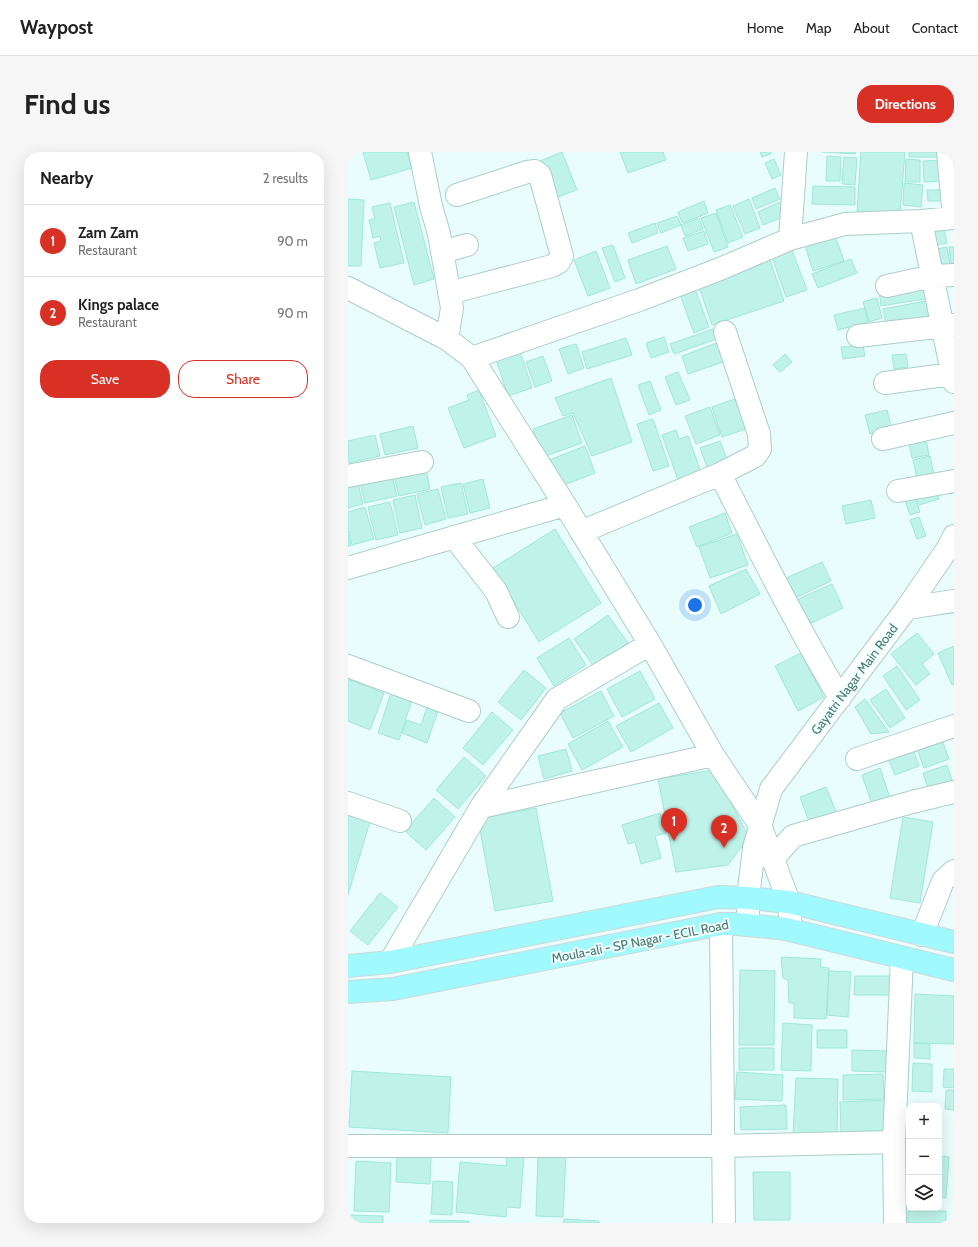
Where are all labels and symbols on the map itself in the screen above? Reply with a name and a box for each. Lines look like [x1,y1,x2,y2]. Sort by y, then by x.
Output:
your location [685,595,705,615]
street label: Gayatri Nagar Main Road [807,621,901,737]
pin: 1 [661,808,687,841]
pin: 2 [711,815,737,848]
street label: Moula-ali - SP Nagar - ECIL Road [550,916,730,966]

